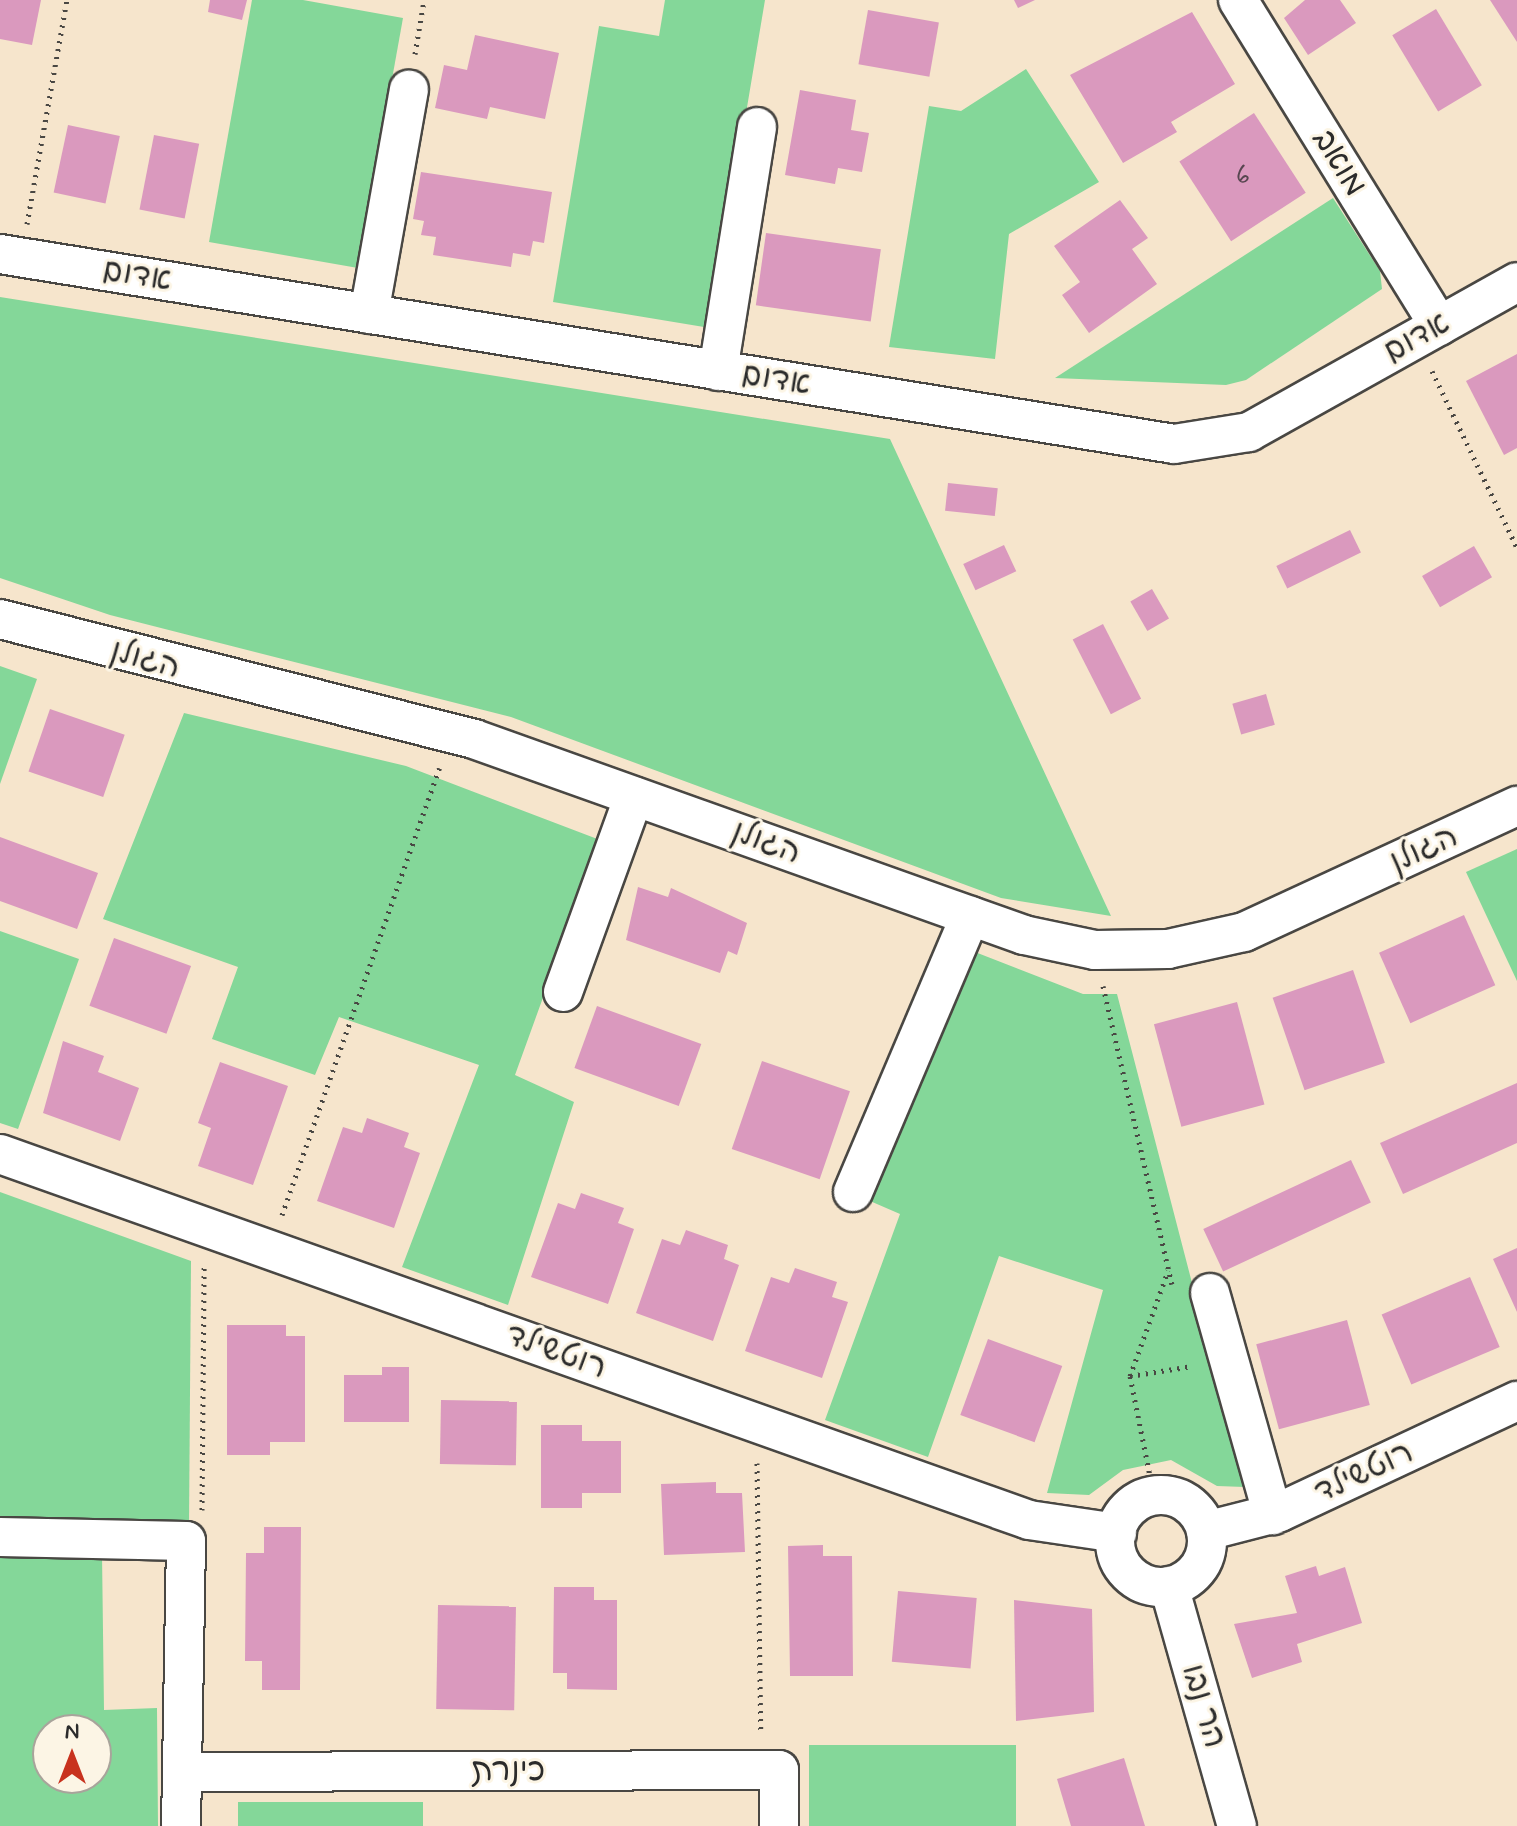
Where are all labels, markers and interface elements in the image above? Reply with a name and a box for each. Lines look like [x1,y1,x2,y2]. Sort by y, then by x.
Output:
street label: מואב [1304,122,1374,204]
house number: 6 [1236,160,1250,194]
street label: אדום [100,252,174,300]
street label: אדום [1377,304,1457,372]
street label: אדום [739,356,813,404]
street label: הגולן [106,632,184,688]
street label: הגולן [726,813,806,873]
street label: הגולן [1384,818,1464,882]
street label: רוטשילד [500,1316,612,1388]
street label: רוטשילד [1308,1433,1420,1513]
street label: הר נבו [1173,1660,1233,1752]
north arrow [32,1714,112,1794]
text: N [65,1718,79,1746]
street label: כינרת [471,1752,545,1790]

